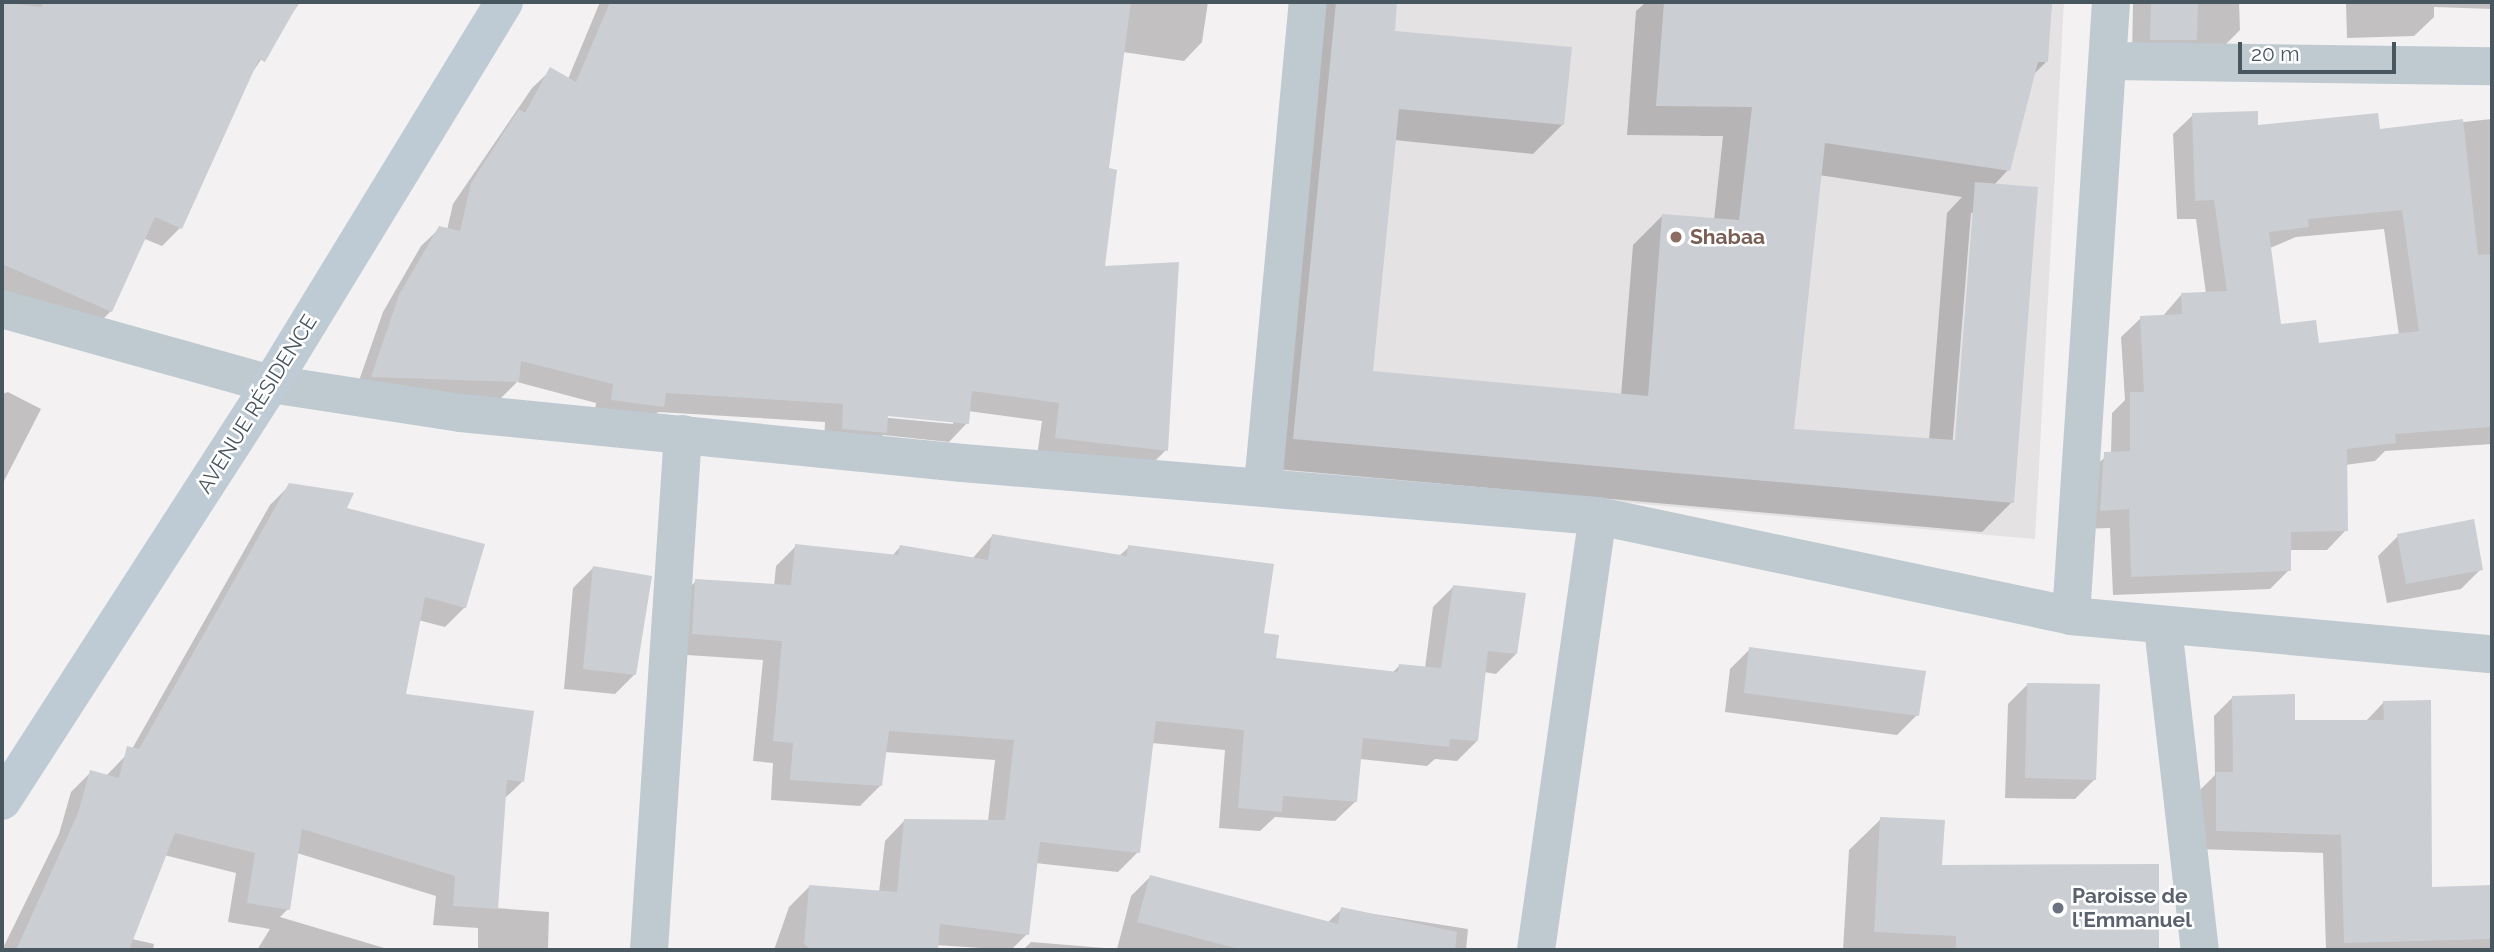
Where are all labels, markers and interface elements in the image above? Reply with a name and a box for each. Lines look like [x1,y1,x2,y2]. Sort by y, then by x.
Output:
scale bar [2242,28,2400,72]
text: 20 m [2251,41,2299,66]
place label: Shabaa [1690,224,1765,250]
marker: Shabaa [1668,229,1684,245]
street label: AVENUE RÉSIDENCE [192,310,322,498]
place label: Paroisse de l'Emmanuel [2072,883,2192,933]
marker: Paroisse de l'Emmanuel [2050,900,2066,916]

